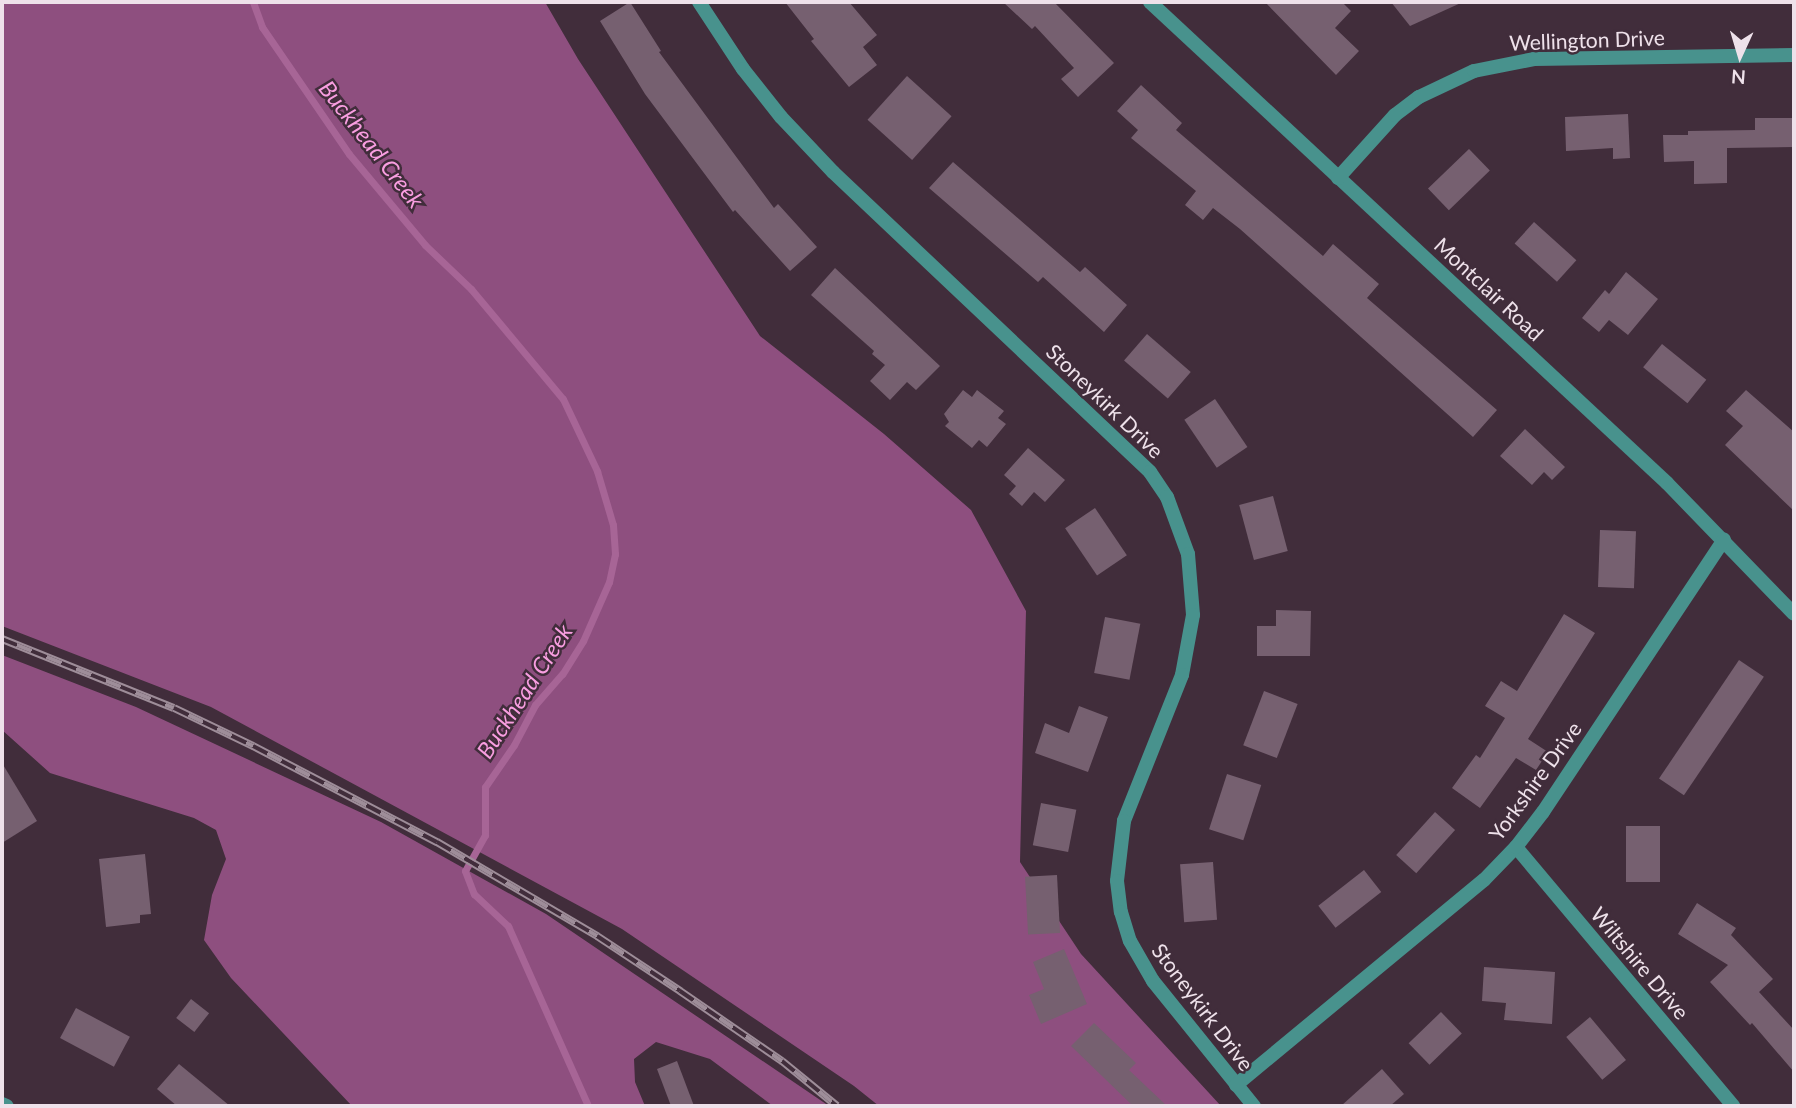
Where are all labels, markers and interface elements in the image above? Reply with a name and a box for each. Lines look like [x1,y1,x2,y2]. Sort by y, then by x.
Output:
north arrow [1705,21,1775,91]
street label: Wellington Drive [1509,25,1665,55]
text: N [1730,65,1747,89]
water label: Buckhead Creek [314,75,430,213]
street label: Montclair Road [1429,232,1549,346]
street label: Stoneykirk Drive [1041,339,1169,463]
water label: Buckhead Creek [470,619,578,763]
street label: Yorkshire Drive [1483,717,1587,845]
street label: Wiltshire Drive [1586,902,1694,1024]
street label: Stoneykirk Drive [1147,938,1259,1076]

